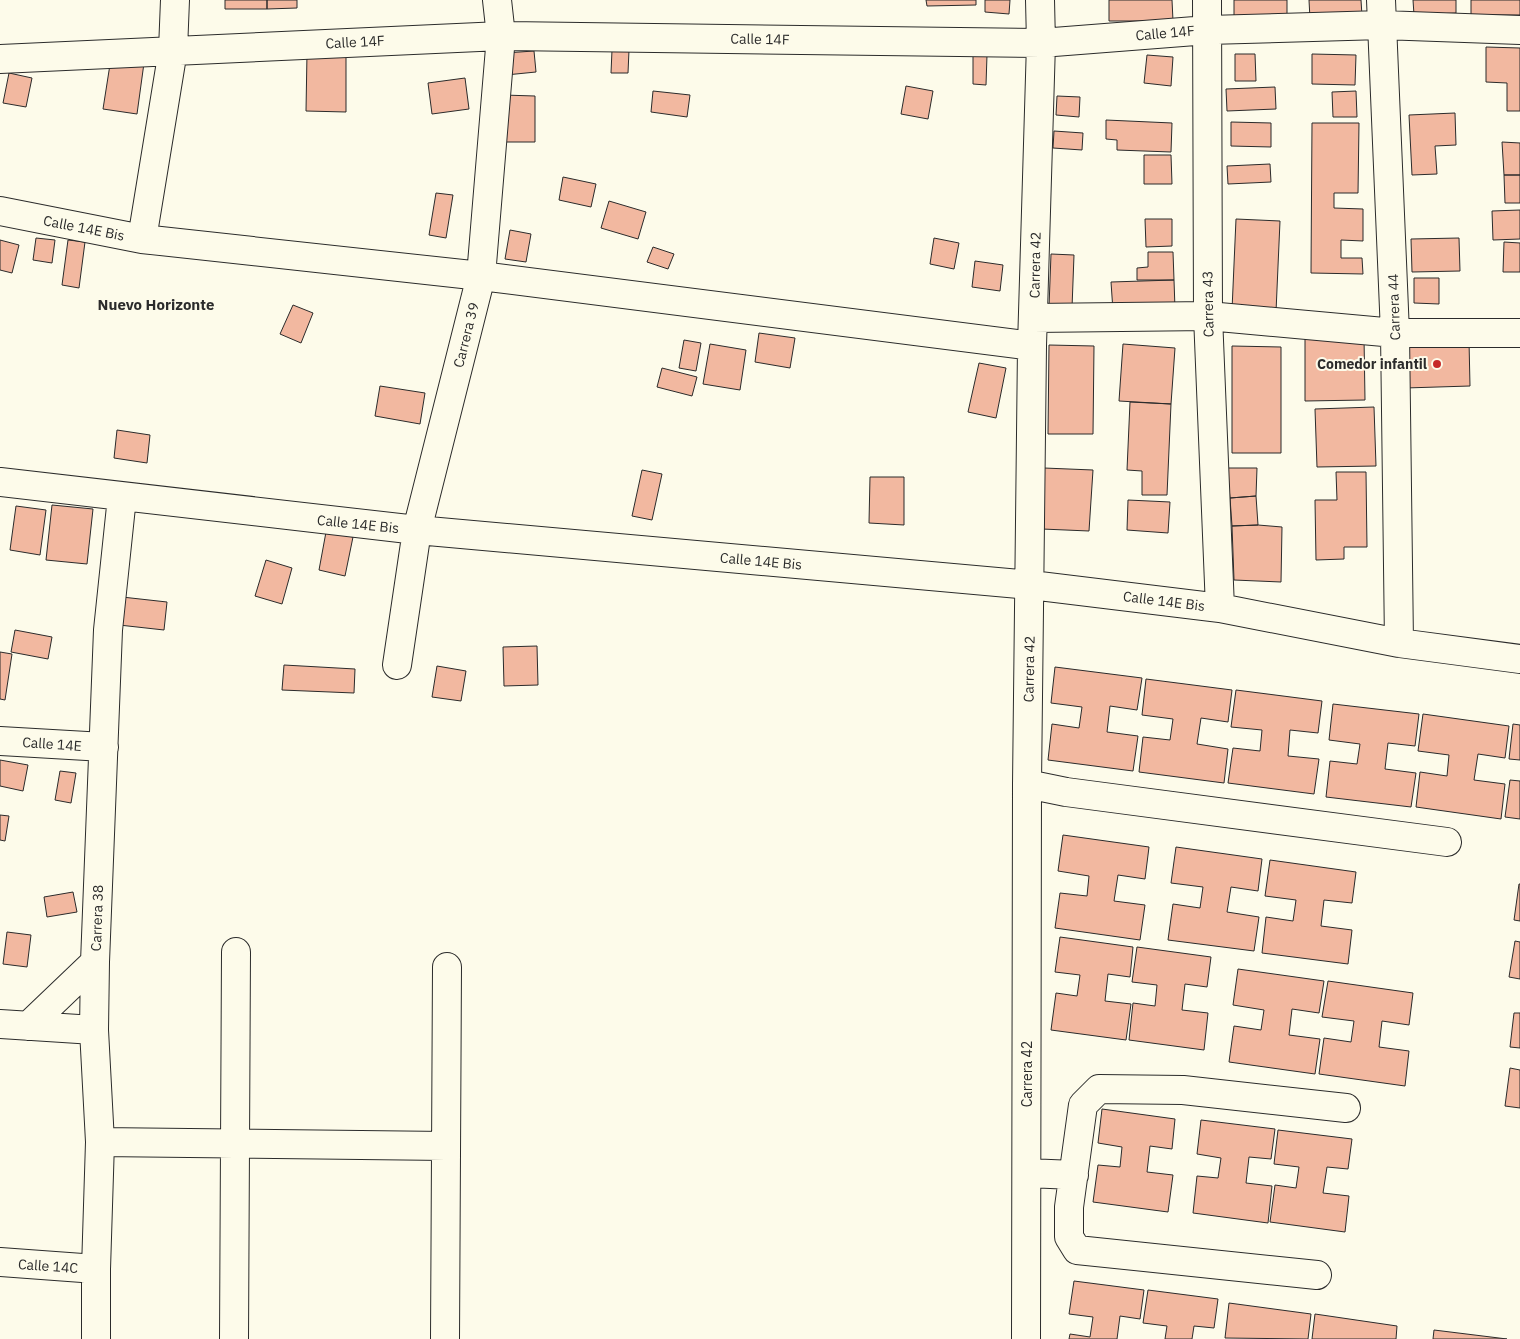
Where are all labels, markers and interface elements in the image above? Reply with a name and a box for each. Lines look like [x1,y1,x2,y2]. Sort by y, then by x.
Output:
street label: Calle 14F [1135,21,1196,45]
street label: Calle 14F [730,29,790,49]
street label: Calle 14F [325,31,385,53]
street label: Calle 14E Bis [42,211,126,245]
street label: Carrera 42 [1025,231,1045,299]
street label: Carrera 43 [1198,270,1218,338]
street label: Carrera 44 [1384,273,1404,341]
district label: Nuevo Horizonte [98,295,214,314]
street label: Carrera 39 [449,300,483,370]
place label: Comedor infantil [1317,355,1427,373]
marker: Comedor infantil [1431,358,1443,370]
street label: Calle 14E Bis [316,511,400,537]
street label: Calle 14E Bis [719,548,803,574]
street label: Calle 14E Bis [1122,587,1206,615]
street label: Carrera 42 [1019,635,1039,703]
street label: Calle 14E [22,733,82,755]
street label: Carrera 38 [87,884,107,952]
street label: Carrera 42 [1018,1041,1036,1107]
street label: Calle 14C [17,1255,79,1277]

